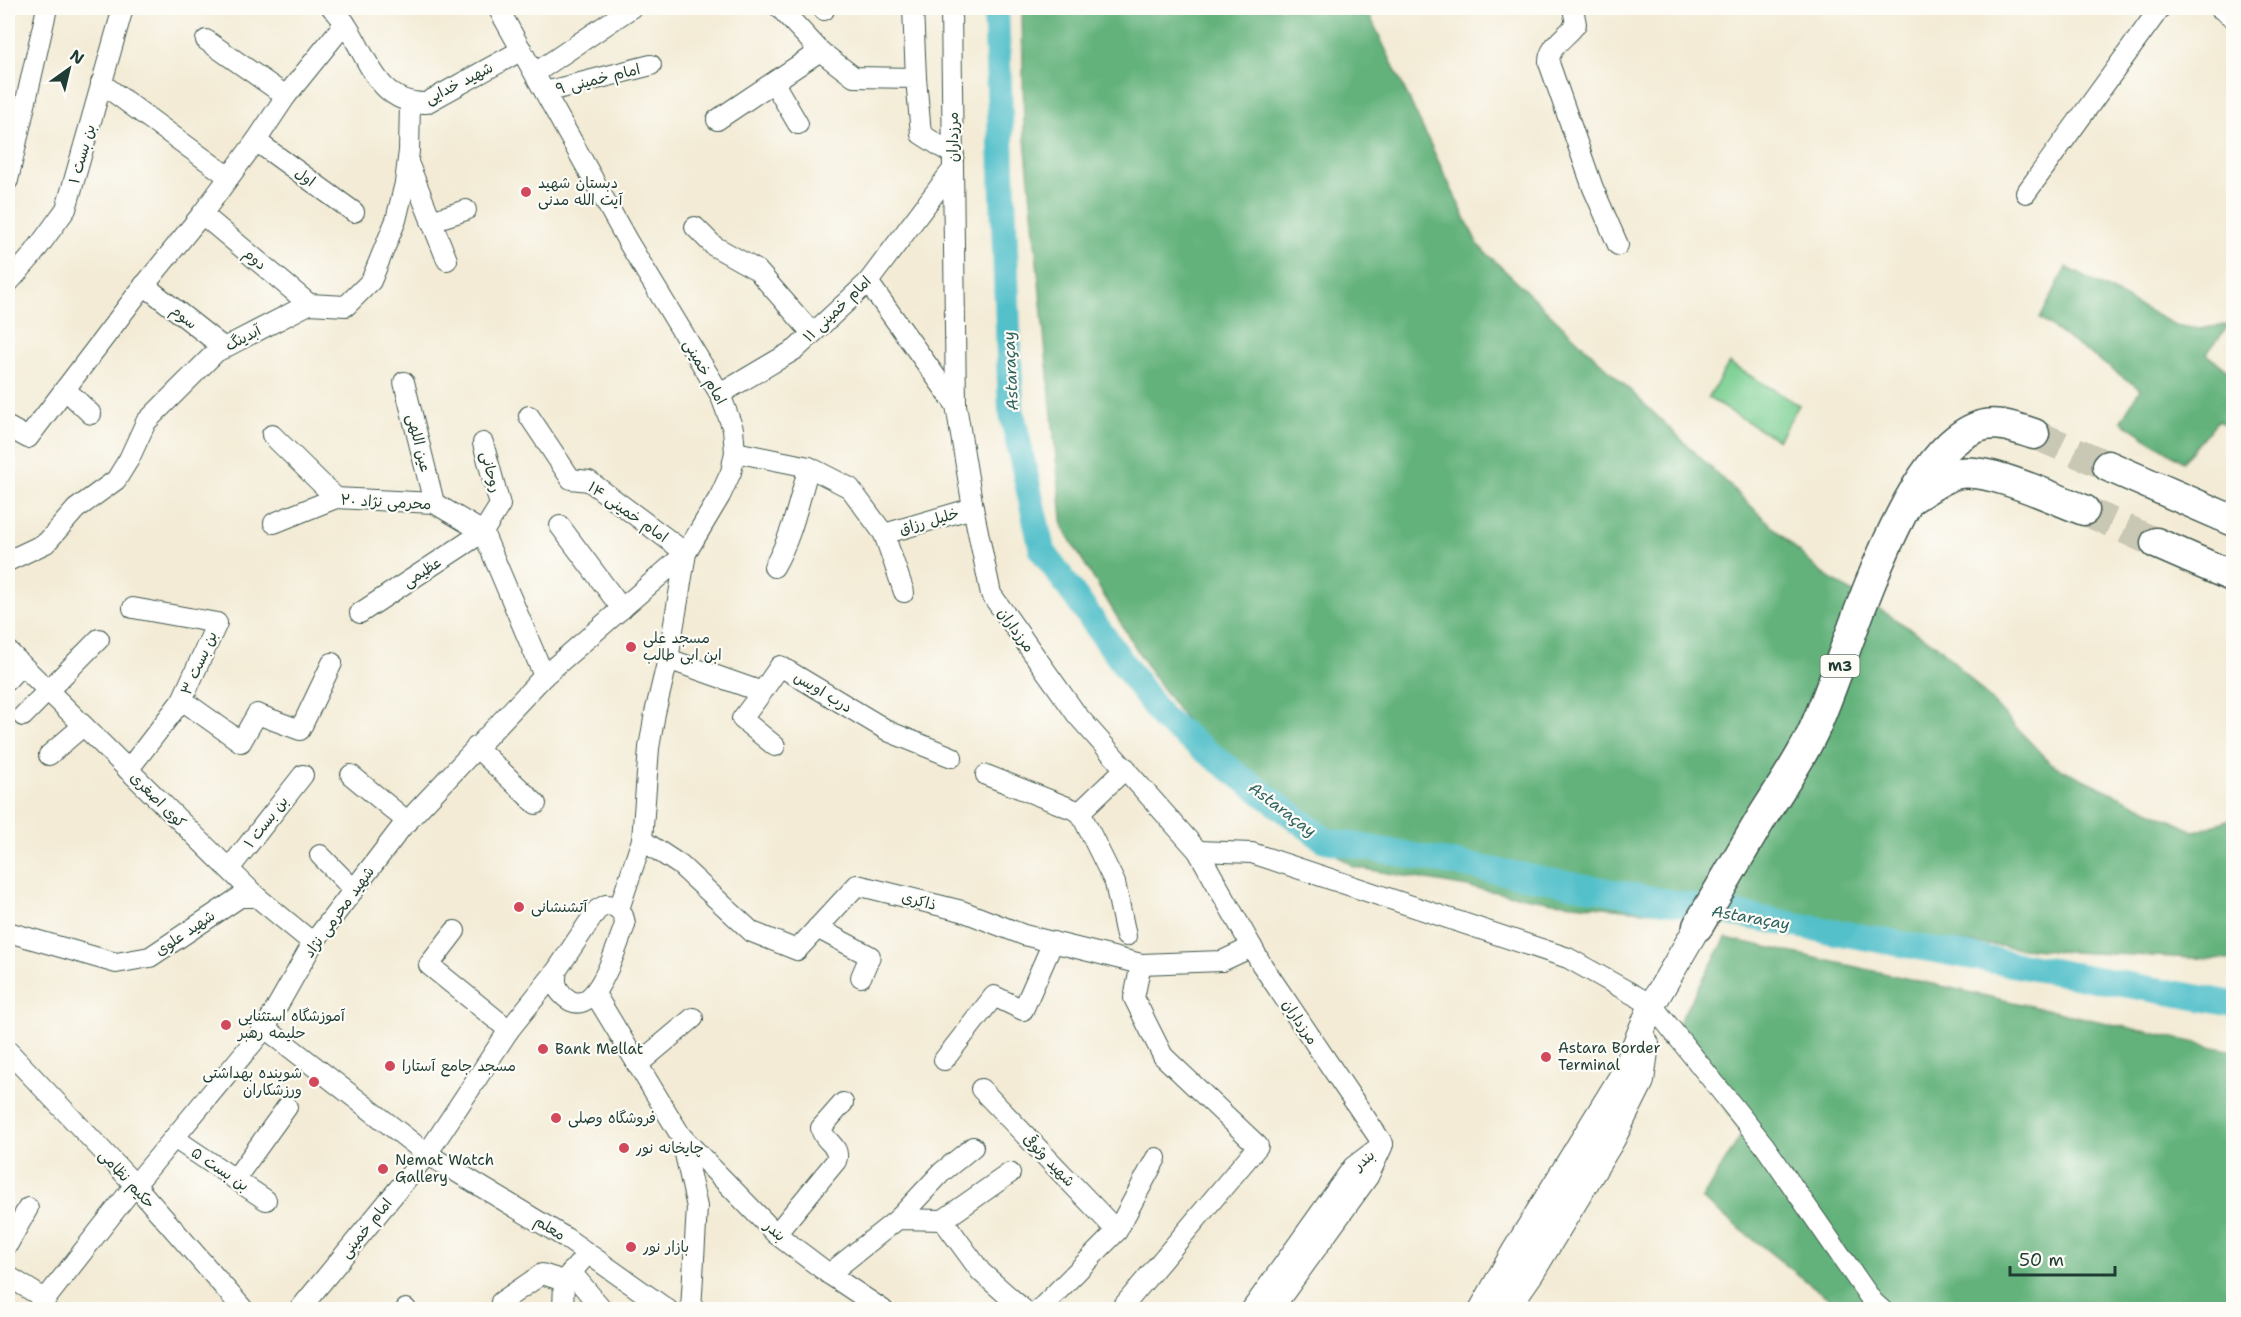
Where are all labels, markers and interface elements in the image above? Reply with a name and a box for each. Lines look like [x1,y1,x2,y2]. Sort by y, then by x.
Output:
north arrow [39,39,99,99]
text: N [66,45,88,69]
street label: شهید خدایی [422,57,496,109]
street label: امام خمینی ۹ [554,59,643,100]
street label: مرزداران [943,112,963,162]
street label: بن بست ۱ [64,122,100,186]
street label: اول [291,163,319,191]
place label: دبستان شهید آیت الله مدنی [538,173,624,210]
marker: دبستان شهید آیت الله مدنی [519,185,533,199]
street label: دوم [238,244,271,276]
street label: امام خمینی ۱۱ [799,271,876,347]
street label: سوم [165,300,201,335]
street label: آبدینگ [222,320,266,356]
water label: Astaraçay [998,331,1023,411]
street label: امام خمینی [678,336,731,409]
street label: عین اللهی [402,412,436,474]
street label: روحانی [476,449,506,495]
street label: امام خمینی ۱۴ [583,477,672,548]
street label: محرمی نژاد ۲۰ [340,490,432,514]
street label: خلیل رزاق [897,503,961,539]
street label: عظیمی [399,552,445,592]
street label: مرزداران [993,604,1039,656]
street label: بن بست ۳ [176,628,222,698]
place label: مسجد علی ابن ابی طالب [643,628,722,665]
marker: مسجد علی ابن ابی طالب [624,640,638,654]
road number: M3 [1820,655,1860,677]
street label: درب اویس [790,667,856,717]
street label: کوی اصغری [126,768,190,832]
water label: Astaraçay [1245,777,1321,842]
street label: بن بست ۱ [239,792,293,852]
street label: شهید محرمی نژاد [299,862,379,962]
street label: ذاکری [900,887,938,915]
place label: آتشنشانی [531,897,588,917]
marker: آتشنشانی [512,900,526,914]
water label: Astaraçay [1710,900,1792,935]
street label: شهید علوی [151,906,219,960]
street label: مرزداران [1278,995,1322,1049]
place label: آموزشگاه استثنایی حلیمه رهبر [236,1006,346,1043]
marker: آموزشگاه استثنایی حلیمه رهبر [219,1018,233,1032]
place label: Astara Border Terminal [1558,1038,1661,1075]
place label: Bank Mellat [555,1039,643,1059]
marker: Bank Mellat [536,1042,550,1056]
marker: Astara Border Terminal [1539,1050,1553,1064]
place label: مسجد جامع آستارا [402,1056,516,1077]
marker: مسجد جامع آستارا [383,1059,397,1073]
place label: شوینده بهداشتی ورزشکاران [203,1063,302,1100]
marker: شوینده بهداشتی ورزشکاران [307,1075,321,1089]
place label: فروشگاه وصلی [568,1108,656,1128]
marker: فروشگاه وصلی [549,1111,563,1125]
street label: شهید وثوقی [1019,1128,1080,1191]
place label: چایخانه نور [635,1138,704,1158]
marker: چایخانه نور [617,1141,631,1155]
street label: بن بست ۵ [187,1142,253,1196]
street label: حکیم نظامی [93,1145,160,1214]
street label: بندر [1348,1145,1379,1175]
place label: Nemat Watch Gallery [395,1150,494,1187]
marker: Nemat Watch Gallery [376,1162,390,1176]
street label: امام خمینی [336,1194,397,1263]
street label: معلم [530,1211,569,1247]
street label: بندر [759,1215,790,1246]
place label: بازار نور [642,1237,689,1257]
scale bar [2010,1239,2115,1277]
marker: بازار نور [624,1240,638,1254]
text: 50 m [2019,1248,2064,1272]

